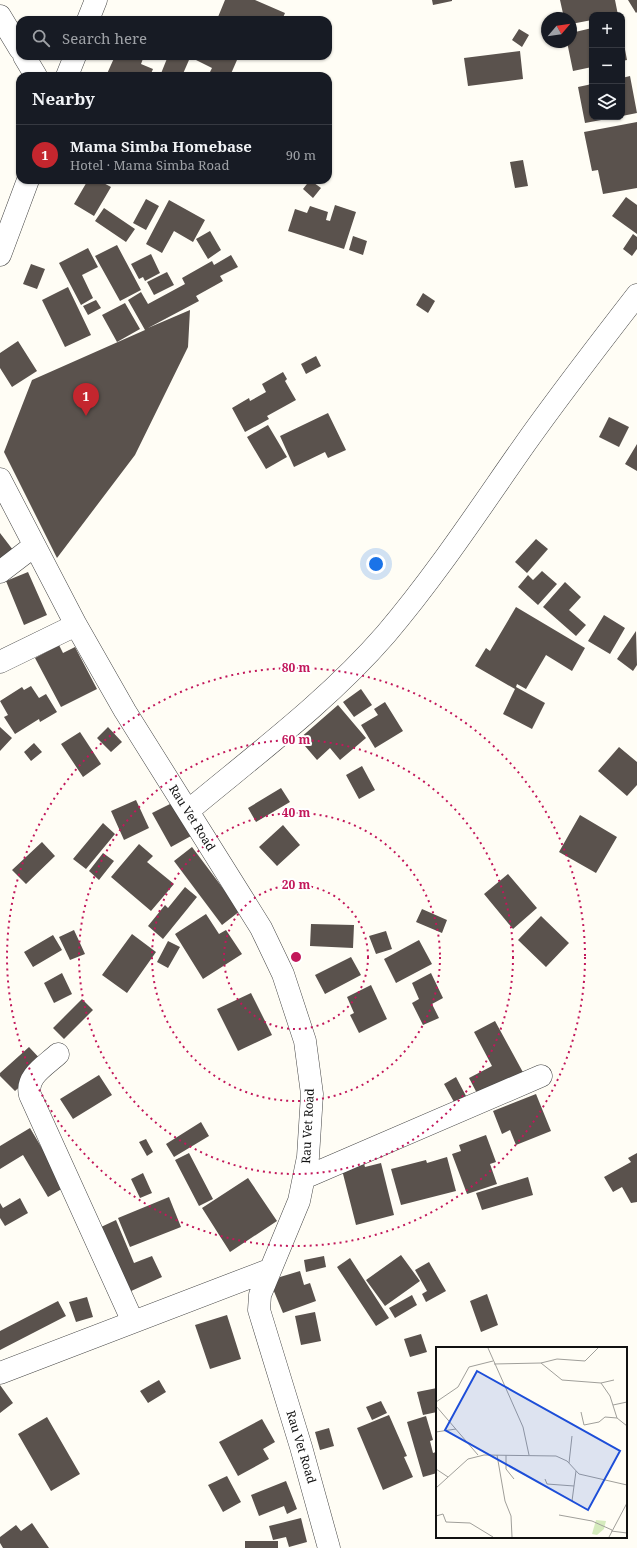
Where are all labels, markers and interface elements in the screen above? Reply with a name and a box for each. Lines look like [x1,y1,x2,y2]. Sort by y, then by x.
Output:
north arrow [541,12,577,48]
map controls [589,12,625,120]
button: + [589,12,625,48]
search box [16,16,332,60]
icon: search [30,27,52,49]
text: Search here [62,28,147,48]
button: − [589,48,625,84]
button: layers [589,84,625,120]
text: Nearby [32,87,95,110]
text: Mama Simba Homebase [70,136,252,156]
text: 1 [41,146,49,164]
text: 90 m [286,146,316,164]
text: Hotel · Mama Simba Road [70,156,229,174]
pin: 1 [73,383,99,416]
your location [366,554,386,574]
text: 80 m [282,659,310,676]
text: 60 m [282,731,310,748]
street label: Rau Vet Road [165,781,220,855]
text: 40 m [282,804,310,821]
text: 20 m [282,876,310,893]
centre of rings [289,950,303,964]
street label: Rau Vet Road [297,1087,318,1164]
inset map [436,1347,627,1538]
street label: Rau Vet Road [282,1408,321,1486]

